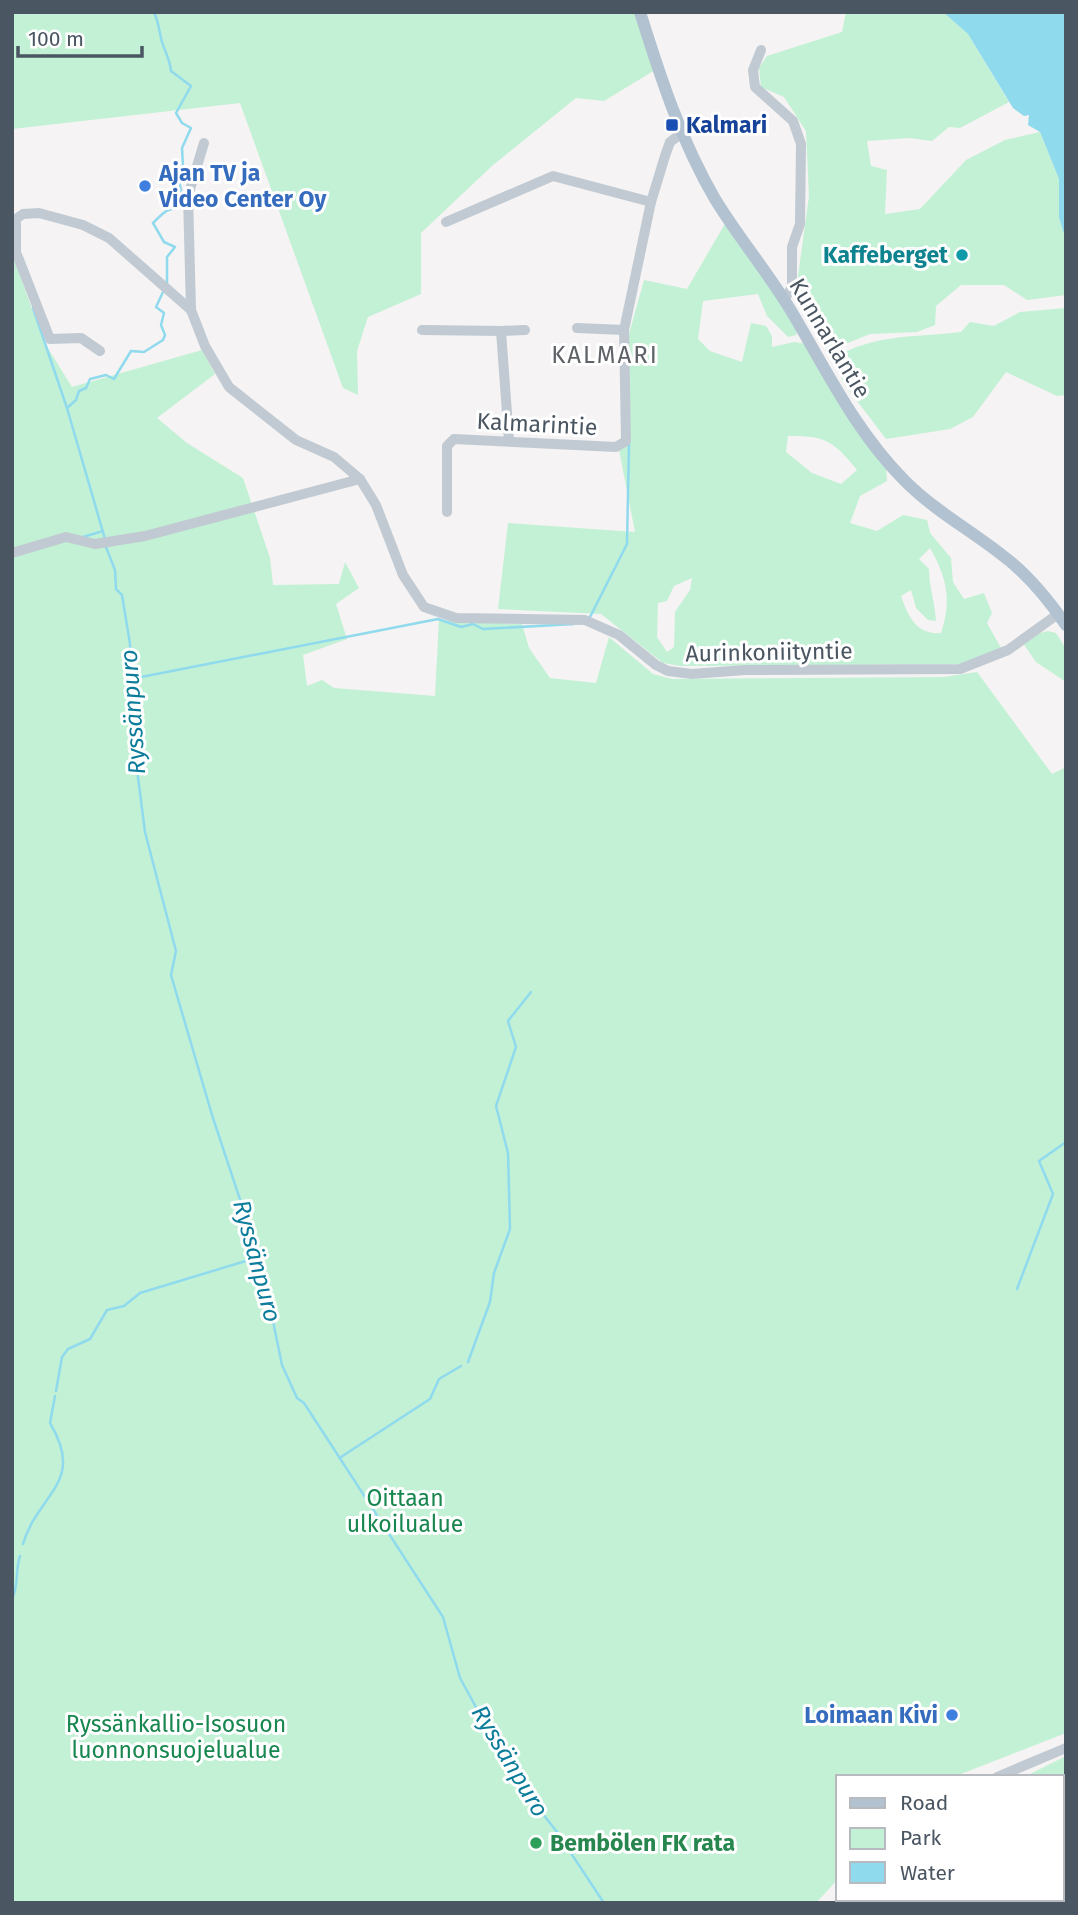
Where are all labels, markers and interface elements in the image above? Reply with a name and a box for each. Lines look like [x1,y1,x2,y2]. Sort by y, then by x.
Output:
scale bar [18,14,142,58]
text: 100 m [28,26,84,52]
place label: Kalmari [686,111,767,139]
marker: Kalmari [664,117,680,133]
place label: Ajan TV ja Video Center Oy [158,159,327,213]
marker: Ajan TV ja Video Center Oy [137,178,153,194]
place label: Kaffeberget [823,241,949,269]
marker: Kaffeberget [954,247,970,263]
street label: Kunnarlantie [783,273,877,403]
district label: KALMARI [551,341,659,369]
street label: Kalmarintie [476,407,598,441]
street label: Aurinkoniityntie [685,637,853,667]
water label: Ryssänpuro [115,648,151,776]
water label: Ryssänpuro [227,1197,287,1325]
park label: Oittaan ulkoilualue [347,1484,463,1538]
water label: Ryssänpuro [466,1700,554,1822]
place label: Loimaan Kivi [804,1701,938,1729]
marker: Loimaan Kivi [944,1707,960,1723]
park label: Ryssänkallio-Isosuon luonnonsuojelualue [66,1710,286,1764]
legend [836,1775,1064,1901]
text: Road [900,1790,948,1816]
text: Park [900,1825,942,1851]
place label: Bembölen FK rata [550,1829,735,1857]
marker: Bembölen FK rata [528,1835,544,1851]
text: Water [900,1860,955,1886]

